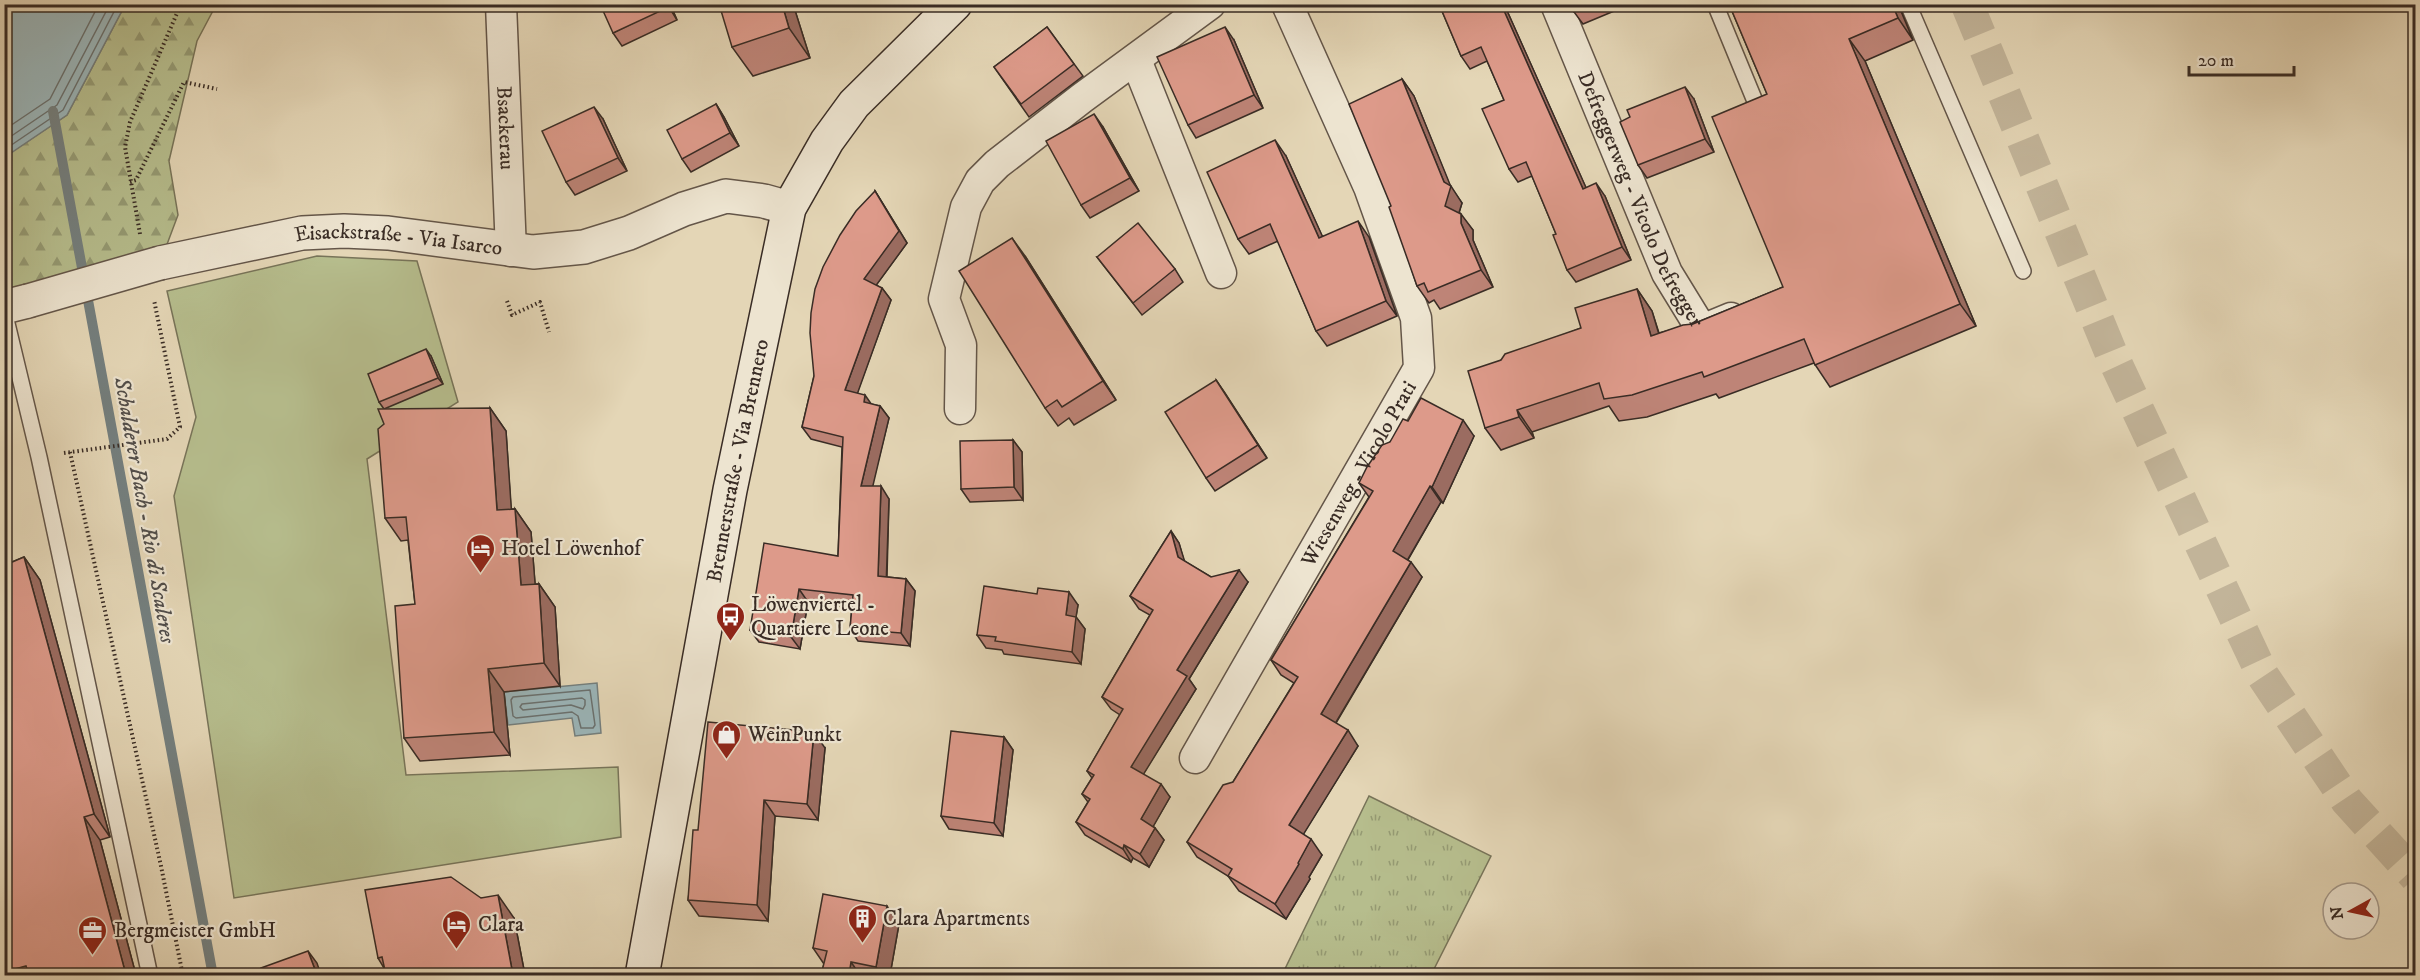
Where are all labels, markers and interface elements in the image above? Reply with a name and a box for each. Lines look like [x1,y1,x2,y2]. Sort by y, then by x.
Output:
scale bar [2189,39,2294,77]
text: 20 m [2198,50,2234,72]
street label: Defreggerweg - Vicolo Defregger [1571,68,1709,332]
street label: Bsackerau [490,85,520,170]
street label: Eisackstraße - Via Isarco [292,219,504,262]
street label: Brennerstraße - Via Brennero [701,337,775,585]
water label: Schalderer Bach - Rio di Scaleres [108,374,181,647]
street label: Wiesenweg - Vicolo Prati [1295,377,1423,572]
hotel icon: Hotel Löwenhof [464,532,496,574]
place label: Hotel Löwenhof [501,536,644,562]
place label: Löwenviertel - Quartiere Leone [751,592,889,642]
bus stop icon: Löwenviertel - Quartiere Leone [714,600,746,642]
shop icon: WeinPunkt [711,718,743,760]
place label: WeinPunkt [747,722,842,748]
north arrow [2321,881,2381,941]
building icon: Clara Apartments [846,902,878,944]
text: N [2326,905,2348,921]
place label: Clara Apartments [883,906,1030,932]
hotel icon: Clara [441,908,473,950]
place label: Clara [478,912,524,938]
office icon: Bergmeister GmbH [77,914,109,956]
place label: Bergmeister GmbH [114,918,276,944]

